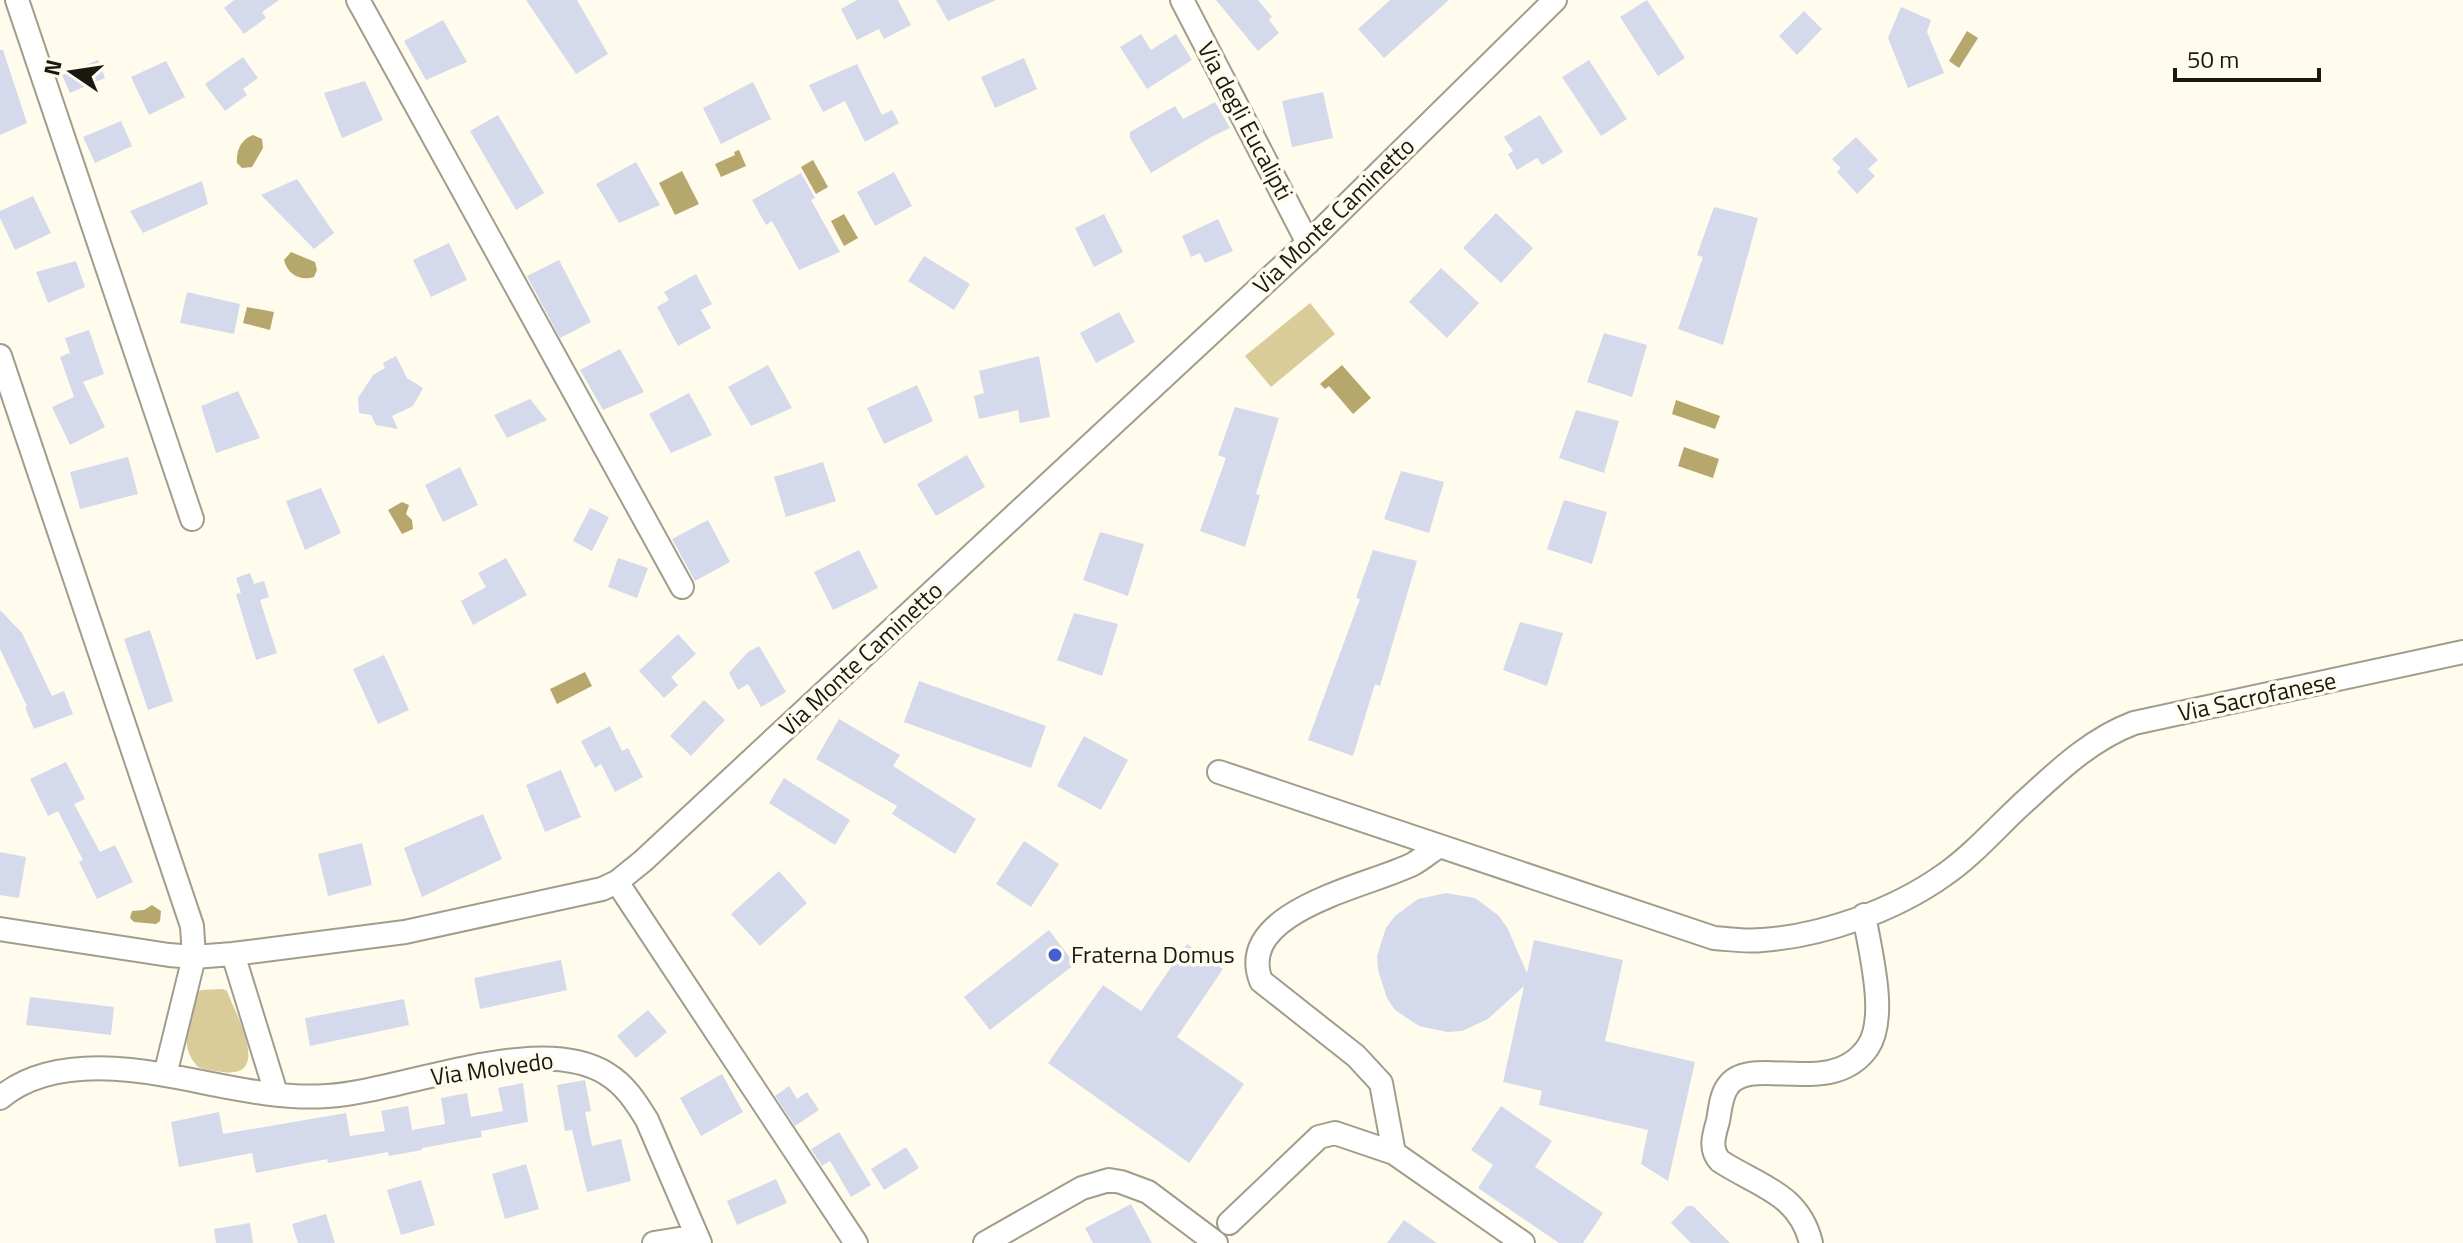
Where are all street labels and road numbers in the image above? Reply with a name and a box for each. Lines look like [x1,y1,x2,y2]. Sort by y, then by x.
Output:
street label: Via degli Eucalipti [1189,35,1303,206]
street label: Via Monte Caminetto [1244,128,1422,302]
street label: Via Monte Caminetto [770,573,950,744]
street label: Via Sacrofanese [2174,662,2339,730]
street label: Via Molvedo [428,1042,556,1094]

